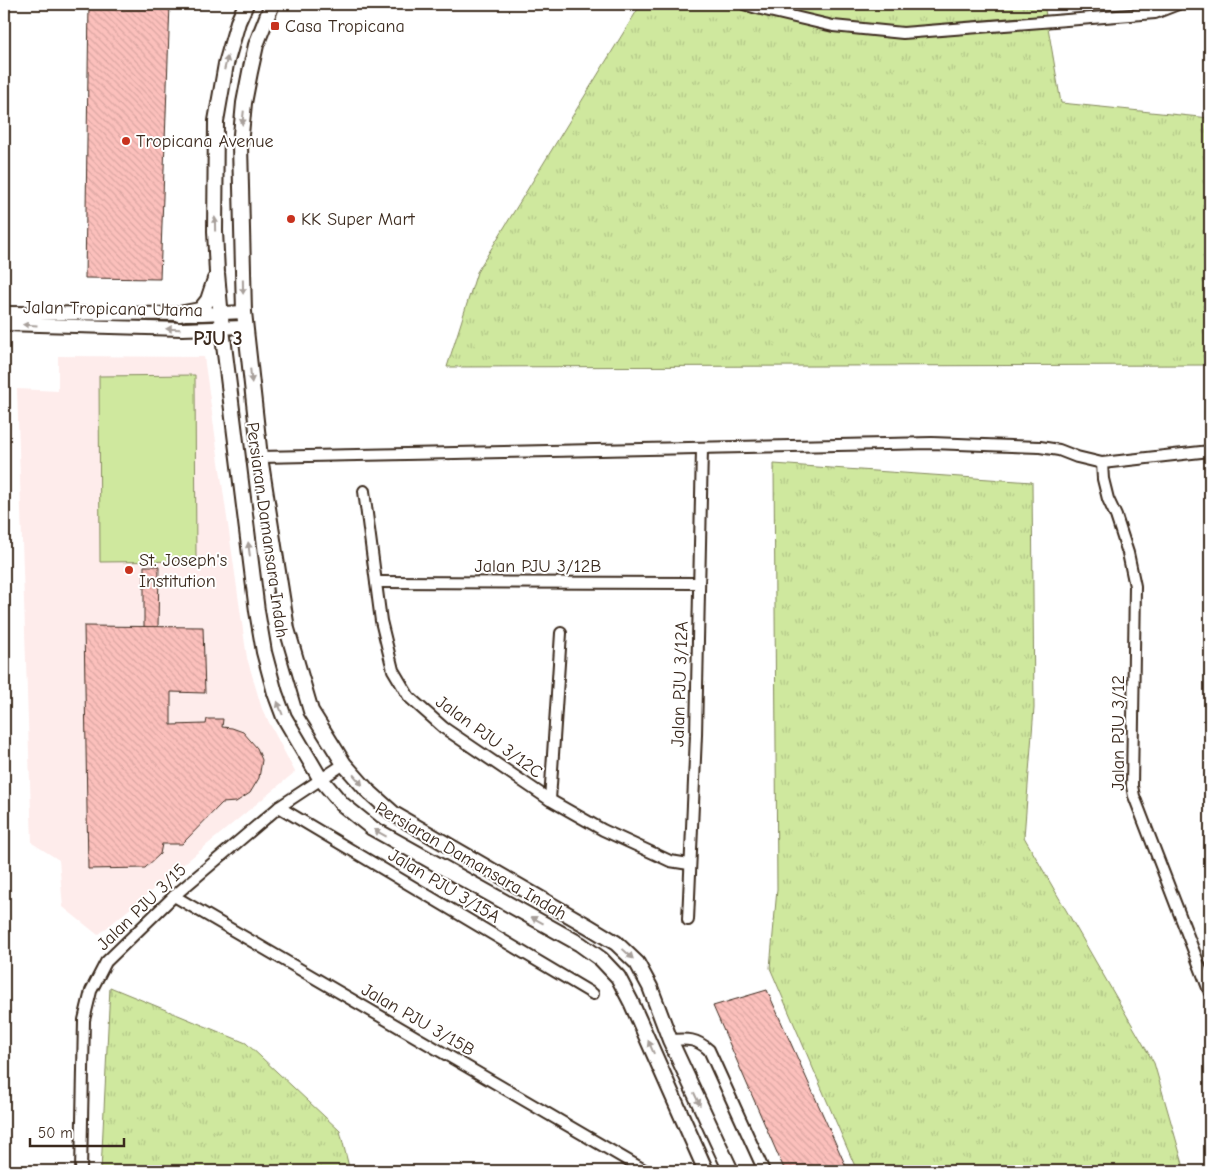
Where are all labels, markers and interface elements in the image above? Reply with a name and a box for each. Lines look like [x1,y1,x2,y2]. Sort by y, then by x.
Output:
place label: Casa Tropicana [285,16,405,37]
marker: Casa Tropicana [269,20,281,32]
one-way arrow [223,55,231,70]
one-way arrow [239,110,247,126]
place label: Tropicana Avenue [136,131,273,152]
marker: Tropicana Avenue [120,135,132,147]
place label: KK Super Mart [301,209,416,230]
marker: KK Super Mart [285,213,297,225]
one-way arrow [211,216,219,232]
one-way arrow [239,280,247,296]
street label: Jalan Tropicana Utama [23,297,203,321]
one-way arrow [22,321,38,329]
one-way arrow [165,325,181,333]
district label: PJU 3 [193,327,243,350]
one-way arrow [247,368,255,384]
street label: Persiaran Damansara Indah [241,421,293,639]
one-way arrow [245,541,253,557]
place label: St. Joseph's Institution [139,550,227,592]
street label: Jalan PJU 3/12B [475,556,601,577]
marker: St. Joseph's Institution [123,564,135,576]
street label: Jalan PJU 3/12A [667,621,693,747]
street label: Jalan PJU 3/12 [1108,675,1129,791]
street label: Jalan PJU 3/12C [432,691,546,783]
one-way arrow [276,700,284,715]
one-way arrow [352,773,364,785]
street label: Persiaran Damansara Indah [372,798,570,924]
one-way arrow [373,828,387,837]
street label: Jalan PJU 3/15A [384,844,504,928]
street label: Jalan PJU 3/15 [93,859,191,955]
one-way arrow [531,916,544,925]
one-way arrow [621,948,633,960]
street label: Jalan PJU 3/15B [358,979,478,1061]
one-way arrow [646,1040,654,1054]
one-way arrow [694,1092,702,1106]
scale bar [30,1115,124,1147]
text: 50 m [38,1124,73,1142]

